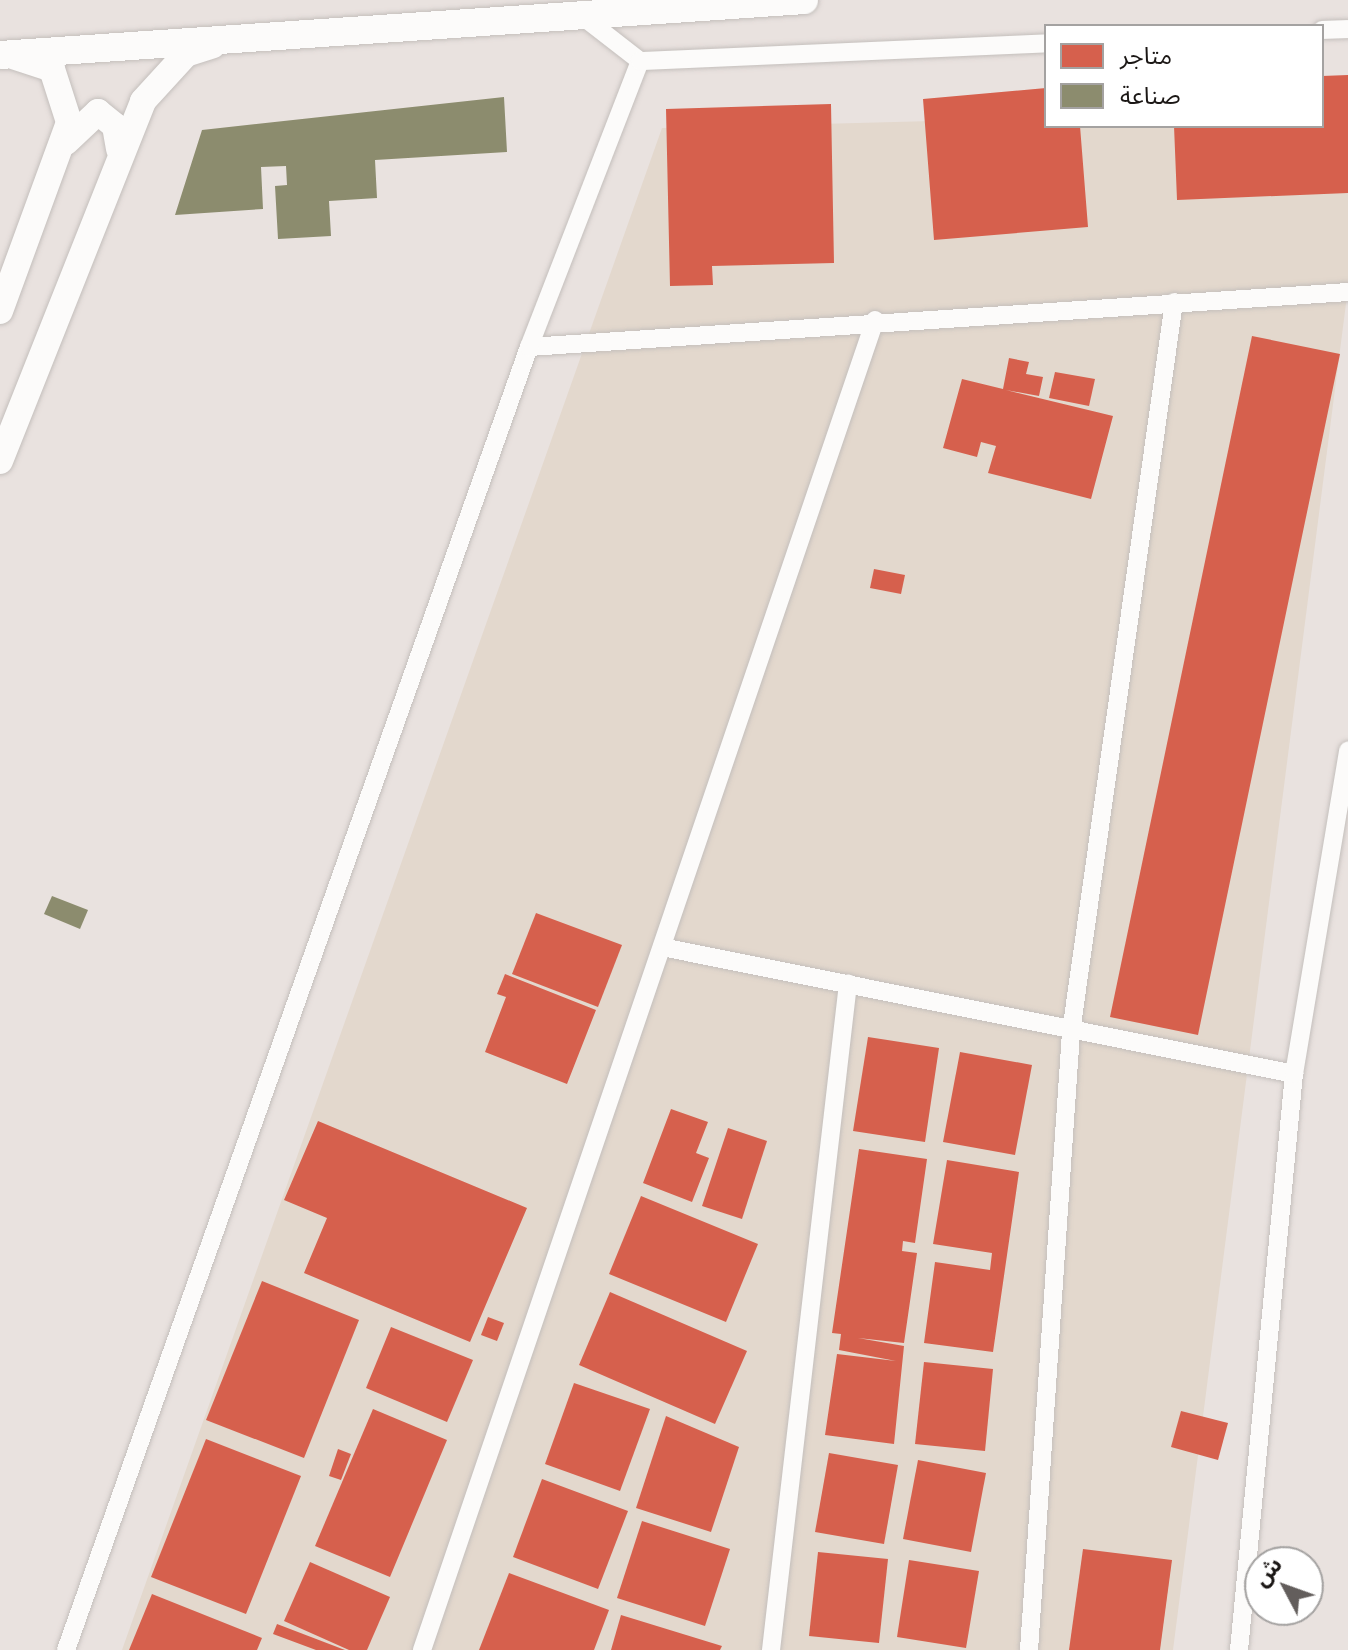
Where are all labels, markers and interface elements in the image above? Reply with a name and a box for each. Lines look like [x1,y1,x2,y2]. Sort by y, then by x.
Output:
legend [1044,24,1324,128]
text: متاجر [1120,39,1172,71]
text: صناعة [1120,79,1181,111]
north arrow [1244,1546,1324,1626]
text: ش [1246,1550,1289,1593]

